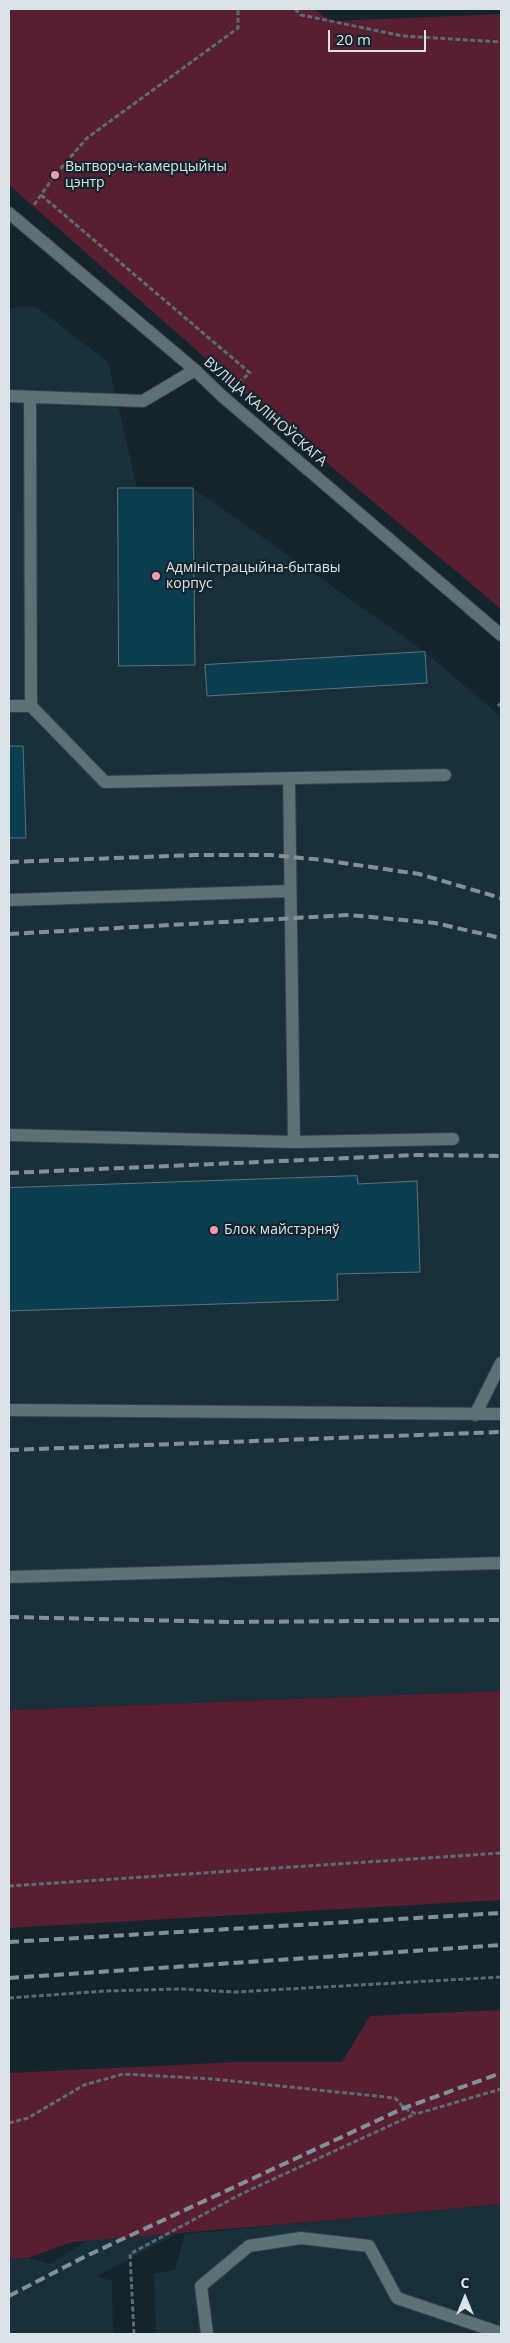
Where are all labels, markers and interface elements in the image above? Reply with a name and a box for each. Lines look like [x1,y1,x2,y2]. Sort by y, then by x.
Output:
scale bar [330,20,428,52]
text: 20 m [336,29,371,49]
place label: Вытворча-камерцыйны цэнтр [65,159,227,192]
marker: Вытворча-камерцыйны цэнтр [49,169,61,181]
street label: ВУЛІЦА КАЛІНОЎСКАГА [200,354,330,470]
place label: Адміністрацыйна-бытавы корпус [166,560,341,592]
marker: Адміністрацыйна-бытавы корпус [150,570,162,582]
place label: Блок майстэрняў [224,1222,339,1238]
marker: Блок майстэрняў [208,1224,220,1236]
north arrow [440,2273,490,2323]
text: С [461,2273,469,2292]

